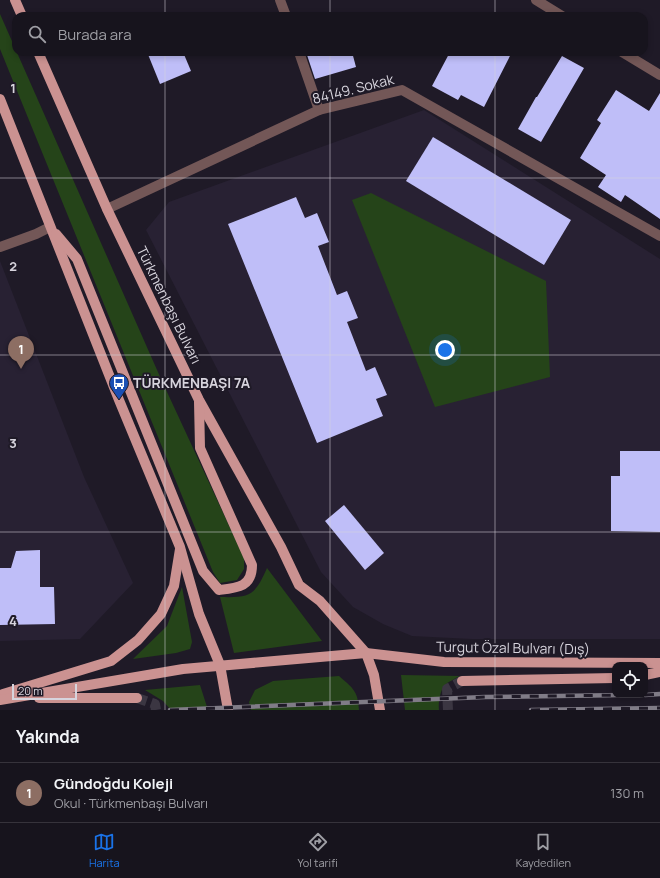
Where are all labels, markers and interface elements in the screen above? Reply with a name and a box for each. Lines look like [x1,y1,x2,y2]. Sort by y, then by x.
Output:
search box [12,12,648,56]
icon: search [26,23,48,45]
text: Burada ara [58,24,132,45]
street label: 84149. Sokak [310,69,397,108]
text: 1 [10,79,16,97]
street label: Türkmenbaşı Bulvarı [133,243,206,367]
text: 2 [9,257,17,275]
pin: 1 [8,336,34,369]
your location [435,340,455,360]
bus stop icon: TÜRKMENBAŞI 7A [108,372,130,400]
place label: TÜRKMENBAŞI 7A [133,373,251,392]
text: 3 [9,434,17,452]
text: 4 [9,612,17,630]
street label: Turgut Özal Bulvarı (Dış) [436,637,590,658]
map controls [612,662,648,698]
button: locate [612,662,648,698]
scale bar [12,682,77,701]
text: 20 m [18,683,43,698]
text: Yakında [16,725,80,748]
text: Gündoğdu Koleji [54,773,173,794]
text: 1 [26,784,32,802]
text: 130 m [610,784,644,802]
text: Okul · Türkmenbaşı Bulvarı [54,794,208,812]
tab: Harita [89,831,120,870]
tab: Yol tarifi [298,831,338,870]
tab: Kaydedilen [516,831,571,870]

